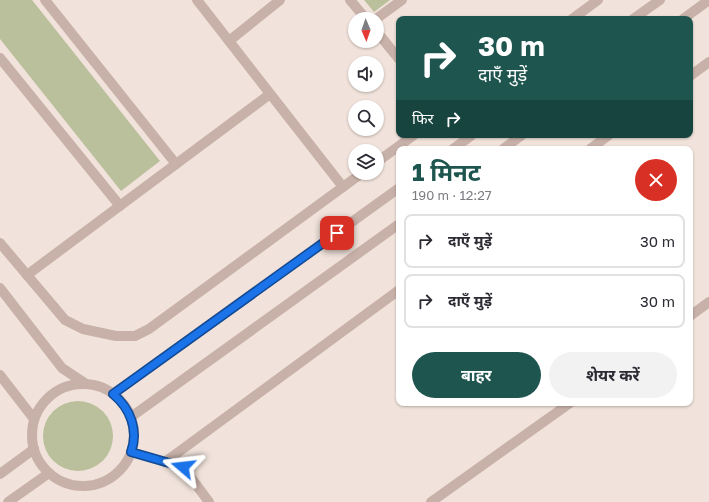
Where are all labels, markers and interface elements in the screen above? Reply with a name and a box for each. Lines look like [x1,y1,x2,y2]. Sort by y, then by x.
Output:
north arrow [348,12,384,48]
map controls [348,12,384,180]
text: 30 m [478,29,545,62]
icon: right [412,32,464,84]
button: sound [348,56,384,92]
text: दाएँ मुड़ें [478,63,527,85]
button: search [348,100,384,136]
icon: right [442,108,464,130]
text: फिर [412,109,434,127]
button: layers [348,144,384,180]
text: 1 मिनट [412,157,481,186]
button: close [635,159,677,201]
text: 190 m · 12:27 [412,187,492,203]
pin [320,216,354,250]
icon: arrive [326,222,348,244]
icon: right [414,230,436,252]
text: दाएँ मुड़ें [448,231,492,249]
text: 30 m [640,232,675,250]
icon: right [414,290,436,312]
text: दाएँ मुड़ें [448,291,492,309]
text: 30 m [640,292,675,310]
button: बाहर [412,352,541,398]
button: शेयर करें [549,352,677,398]
position arrow [162,446,204,488]

